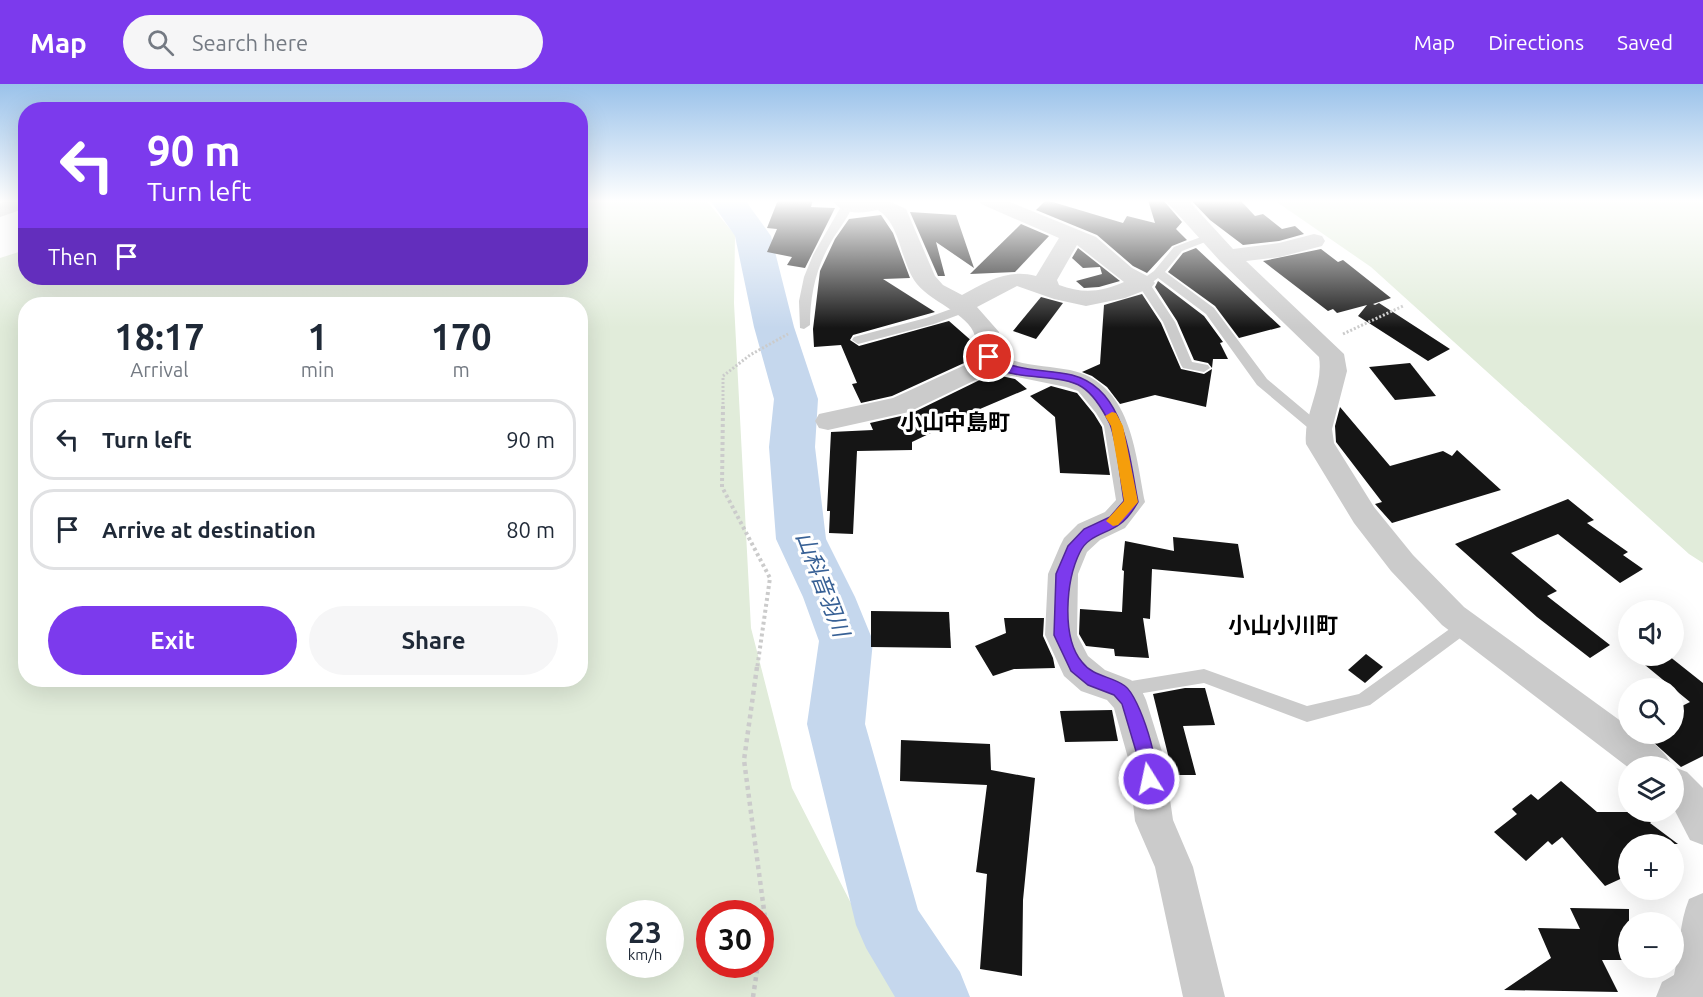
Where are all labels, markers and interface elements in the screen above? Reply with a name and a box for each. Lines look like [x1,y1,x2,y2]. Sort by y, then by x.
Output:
search box [123,15,543,69]
icon: search [144,26,177,59]
text: Map [30,27,87,58]
text: Search here [192,30,308,55]
text: Map [1414,30,1455,54]
text: Directions [1488,30,1584,54]
text: Saved [1617,30,1673,54]
icon: left [48,126,126,204]
text: 90 m [147,127,241,174]
text: Turn left [147,176,251,206]
icon: arrive [110,240,143,273]
text: Then [48,244,98,269]
text: 18:17 [114,316,204,357]
text: 1 [307,316,328,357]
text: 170 [431,316,492,357]
pin [963,331,1014,382]
icon: arrive [972,340,1005,373]
text: Arrival [130,358,189,381]
text: min [301,358,334,381]
text: m [453,358,470,381]
district label: 小山中島町 [900,409,1010,434]
icon: left [51,423,84,456]
text: Turn left [102,427,192,452]
text: 90 m [506,427,555,452]
icon: arrive [51,513,84,546]
text: Arrive at destination [102,517,316,542]
text: 80 m [506,517,555,542]
water label: 山科音羽川 [792,528,856,642]
map controls [1618,600,1684,978]
button: sound [1618,600,1684,666]
button: Exit [48,606,297,675]
button: Share [309,606,558,675]
district label: 小山小川町 [1228,612,1338,637]
button: search [1618,678,1684,744]
position arrow [1117,747,1181,811]
button: layers [1618,756,1684,822]
button: + [1618,834,1684,900]
speed limit sign: 30 [696,900,774,978]
button: − [1618,912,1684,978]
text: 23 [628,915,662,949]
text: km/h [628,946,662,963]

